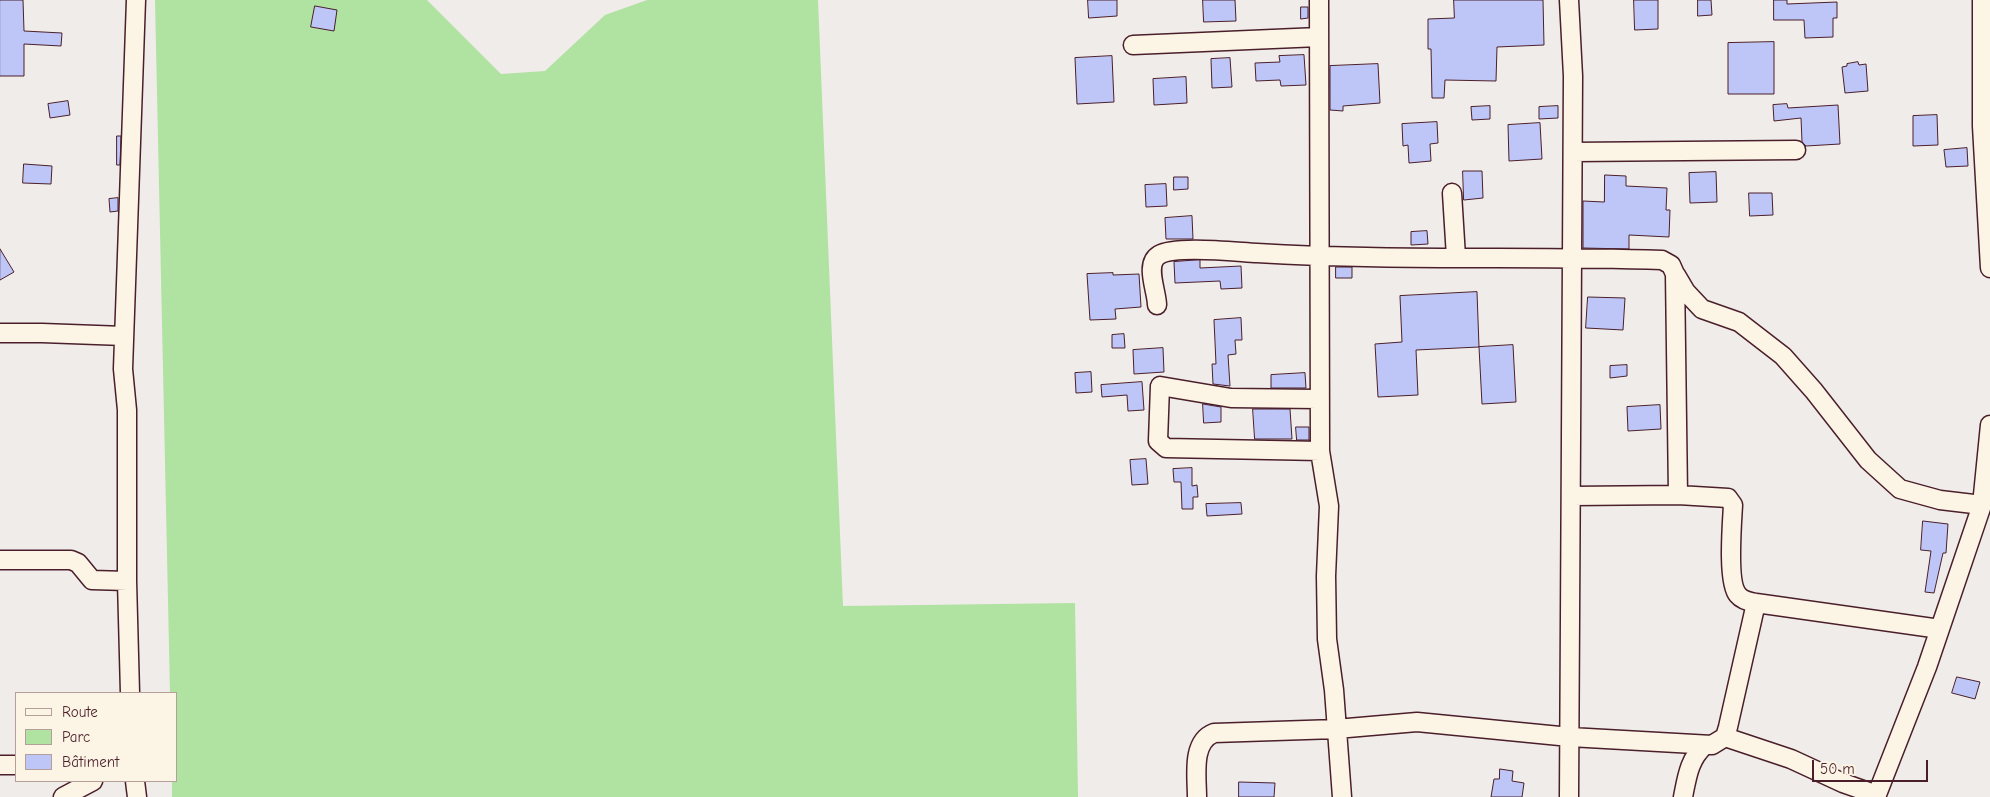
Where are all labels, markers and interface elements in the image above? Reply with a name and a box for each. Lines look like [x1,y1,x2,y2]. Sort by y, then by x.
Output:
legend [15,692,178,782]
text: Route [62,703,98,721]
text: Parc [62,728,90,746]
scale bar [1815,750,1931,782]
text: Bâtiment [62,753,119,771]
text: 50 m [1820,760,1855,778]

